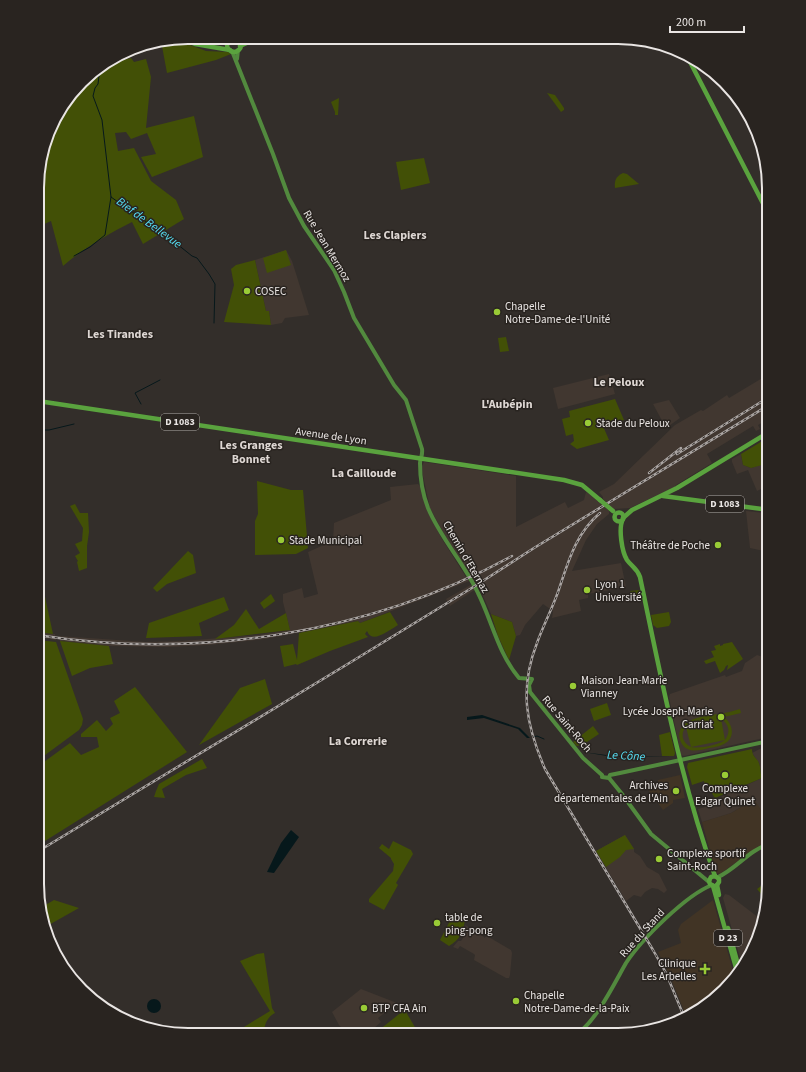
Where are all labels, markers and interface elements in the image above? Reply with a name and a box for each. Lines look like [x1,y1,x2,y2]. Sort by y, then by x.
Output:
scale bar [670,8,744,34]
text: 200 m [676,14,706,31]
water label: Bief de Bellevue [113,193,185,253]
street label: Rue Jean Mermoz [300,207,355,285]
district label: Les Clapiers [363,227,427,244]
place label: COSEC [255,284,286,299]
marker: COSEC [242,286,252,296]
place label: Chapelle Notre-Dame-de-l'Unité [505,299,611,327]
marker: Chapelle Notre-Dame-de-l'Unité [492,307,502,317]
district label: Les Tirandes [87,326,153,343]
district label: Le Peloux [594,374,644,391]
district label: L'Aubépin [481,396,533,413]
road number: D 1083 [161,414,199,430]
place label: Stade du Peloux [596,416,670,431]
marker: Stade du Peloux [583,418,593,428]
street label: Avenue de Lyon [294,424,368,448]
district label: Les Granges Bonnet [220,437,282,468]
district label: La Cailloude [332,465,397,482]
road number: D 1083 [706,496,744,512]
street label: Chemin d'Eternaz [439,518,493,596]
place label: Stade Municipal [289,533,362,548]
marker: Stade Municipal [276,535,286,545]
place label: Théâtre de Poche [630,538,711,553]
marker: Théâtre de Poche [713,540,723,550]
place label: Lyon 1 Université [595,577,642,605]
marker: Lyon 1 Université [582,585,592,595]
place label: Maison Jean-Marie Vianney [581,673,668,701]
marker: Maison Jean-Marie Vianney [568,681,578,691]
street label: Rue Saint-Roch [539,692,595,756]
place label: Lycée Joseph-Marie Carriat [623,704,714,732]
marker: Lycée Joseph-Marie Carriat [716,712,726,722]
district label: La Correrie [329,733,387,750]
water label: Le Cône [606,747,646,766]
marker: Complexe Edgar Quinet [720,770,730,780]
place label: Archives départementales de l'Ain [554,778,668,806]
place label: Complexe Edgar Quinet [695,781,755,809]
marker: Archives départementales de l'Ain [671,786,681,796]
place label: Complexe sportif Saint-Roch [667,846,746,874]
marker: Complexe sportif Saint-Roch [654,854,664,864]
street label: Rue du Stand [616,905,668,961]
place label: table de ping-pong [445,910,493,938]
marker: table de ping-pong [432,918,442,928]
road number: D 23 [714,930,742,946]
place label: Clinique Les Arbelles [642,956,697,984]
marker: Clinique Les Arbelles [699,963,711,975]
place label: Chapelle Notre-Dame-de-la-Paix [524,988,630,1016]
marker: Chapelle Notre-Dame-de-la-Paix [511,996,521,1006]
place label: BTP CFA Ain [372,1001,427,1016]
marker: BTP CFA Ain [359,1003,369,1013]

